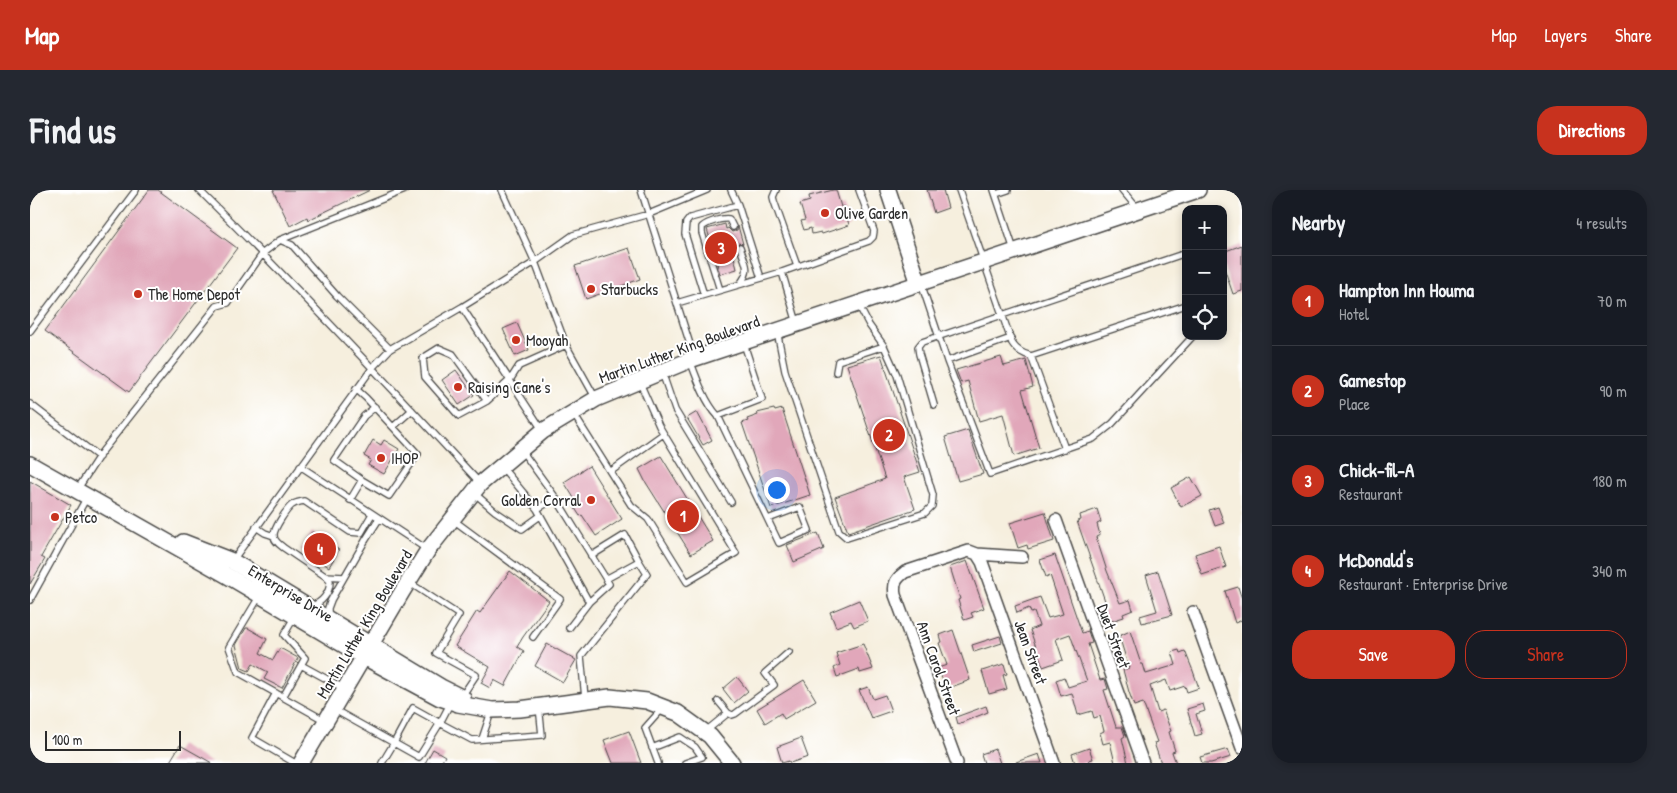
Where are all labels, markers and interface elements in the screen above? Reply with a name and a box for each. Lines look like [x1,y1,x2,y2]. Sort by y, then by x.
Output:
text: Map [25,19,59,51]
text: Map [1491,23,1517,48]
text: Layers [1545,23,1587,48]
text: Share [1615,23,1652,48]
button: Directions [1537,106,1647,155]
text: Find us [30,107,116,154]
place label: Olive Garden [835,202,908,224]
map controls [1182,205,1227,340]
button: + [1182,205,1227,250]
marker: Olive Garden [819,207,831,219]
text: Nearby [1292,208,1345,237]
text: 4 results [1576,212,1627,234]
pin: 3 [705,229,737,267]
button: − [1182,250,1227,295]
text: Hampton Inn Houma [1339,277,1474,303]
place label: Starbucks [601,278,658,300]
place label: The Home Depot [148,283,240,305]
marker: Starbucks [585,283,597,295]
marker: The Home Depot [132,288,144,300]
text: 1 [1305,290,1311,312]
text: 70 m [1597,290,1627,312]
button: locate [1182,295,1227,340]
text: Hotel [1339,303,1369,325]
street label: Martin Luther King Boulevard [596,310,762,388]
place label: Mooyah [526,329,568,351]
marker: Mooyah [510,334,522,346]
text: Gamestop [1339,367,1406,393]
place label: Raising Cane's [468,376,550,398]
text: 2 [1304,380,1312,402]
text: 90 m [1599,380,1627,402]
marker: Raising Cane's [452,381,464,393]
text: Place [1339,393,1370,415]
pin: 2 [873,416,905,454]
place label: IHOP [391,447,419,469]
marker: IHOP [375,452,387,464]
text: Chick-fil-A [1339,457,1414,483]
text: 3 [1304,470,1312,492]
text: 180 m [1593,470,1627,492]
your location [764,477,790,503]
text: Restaurant [1339,483,1402,505]
place label: Golden Corral [501,489,582,511]
marker: Golden Corral [585,494,597,506]
pin: 1 [667,497,699,535]
place label: Petco [65,506,98,528]
marker: Petco [49,511,61,523]
pin: 4 [304,530,336,568]
street label: Martin Luther King Boulevard [311,546,417,702]
text: McDonald's [1339,547,1413,573]
street label: Enterprise Drive [245,559,338,627]
text: 4 [1305,560,1311,582]
text: 340 m [1592,560,1627,582]
text: Restaurant · Enterprise Drive [1339,573,1508,595]
street label: Duet Street [1092,601,1136,672]
street label: Jean Street [1009,617,1053,688]
street label: Ann Carol Street [912,618,966,719]
button: Save [1292,630,1455,679]
button: Share [1465,630,1627,679]
scale bar [45,728,181,751]
text: 100 m [52,730,82,749]

